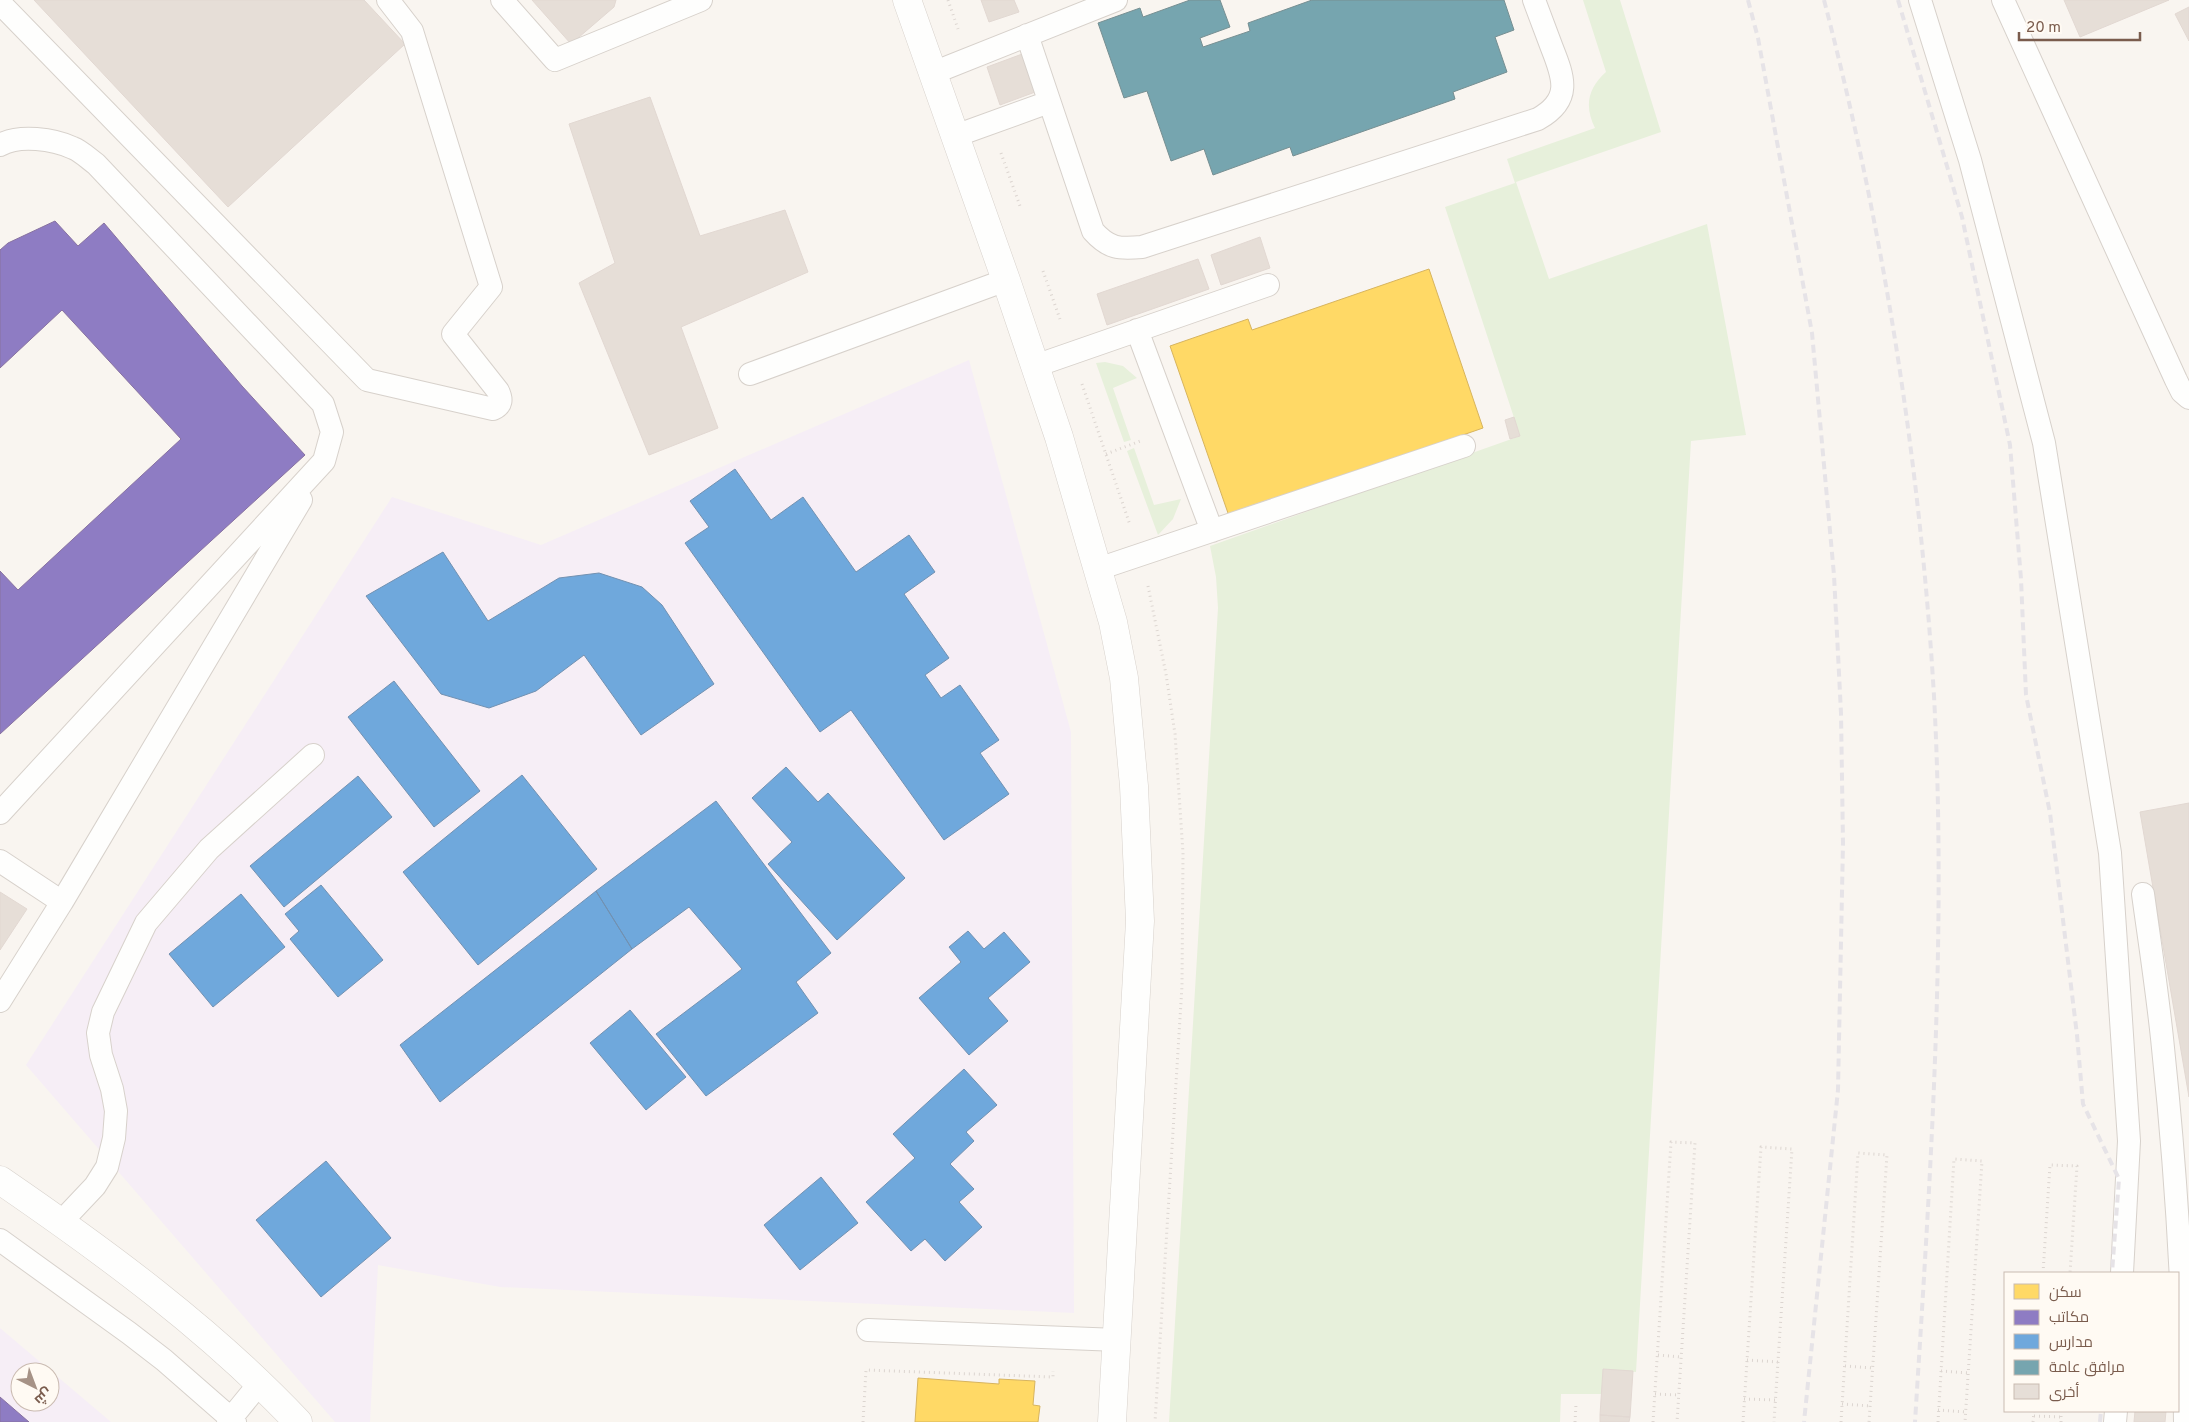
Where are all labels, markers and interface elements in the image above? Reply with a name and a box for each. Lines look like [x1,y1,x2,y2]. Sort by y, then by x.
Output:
scale bar [2019,10,2140,42]
text: 20 m [2026,19,2061,38]
legend [2004,1272,2179,1412]
text: سكن [2049,1284,2082,1303]
text: مكاتب [2049,1309,2089,1328]
text: مدارس [2049,1334,2093,1353]
text: مرافق عامة [2049,1359,2125,1378]
north arrow [10,1362,60,1412]
text: أخرى [2049,1382,2079,1403]
text: ش [30,1383,56,1409]

